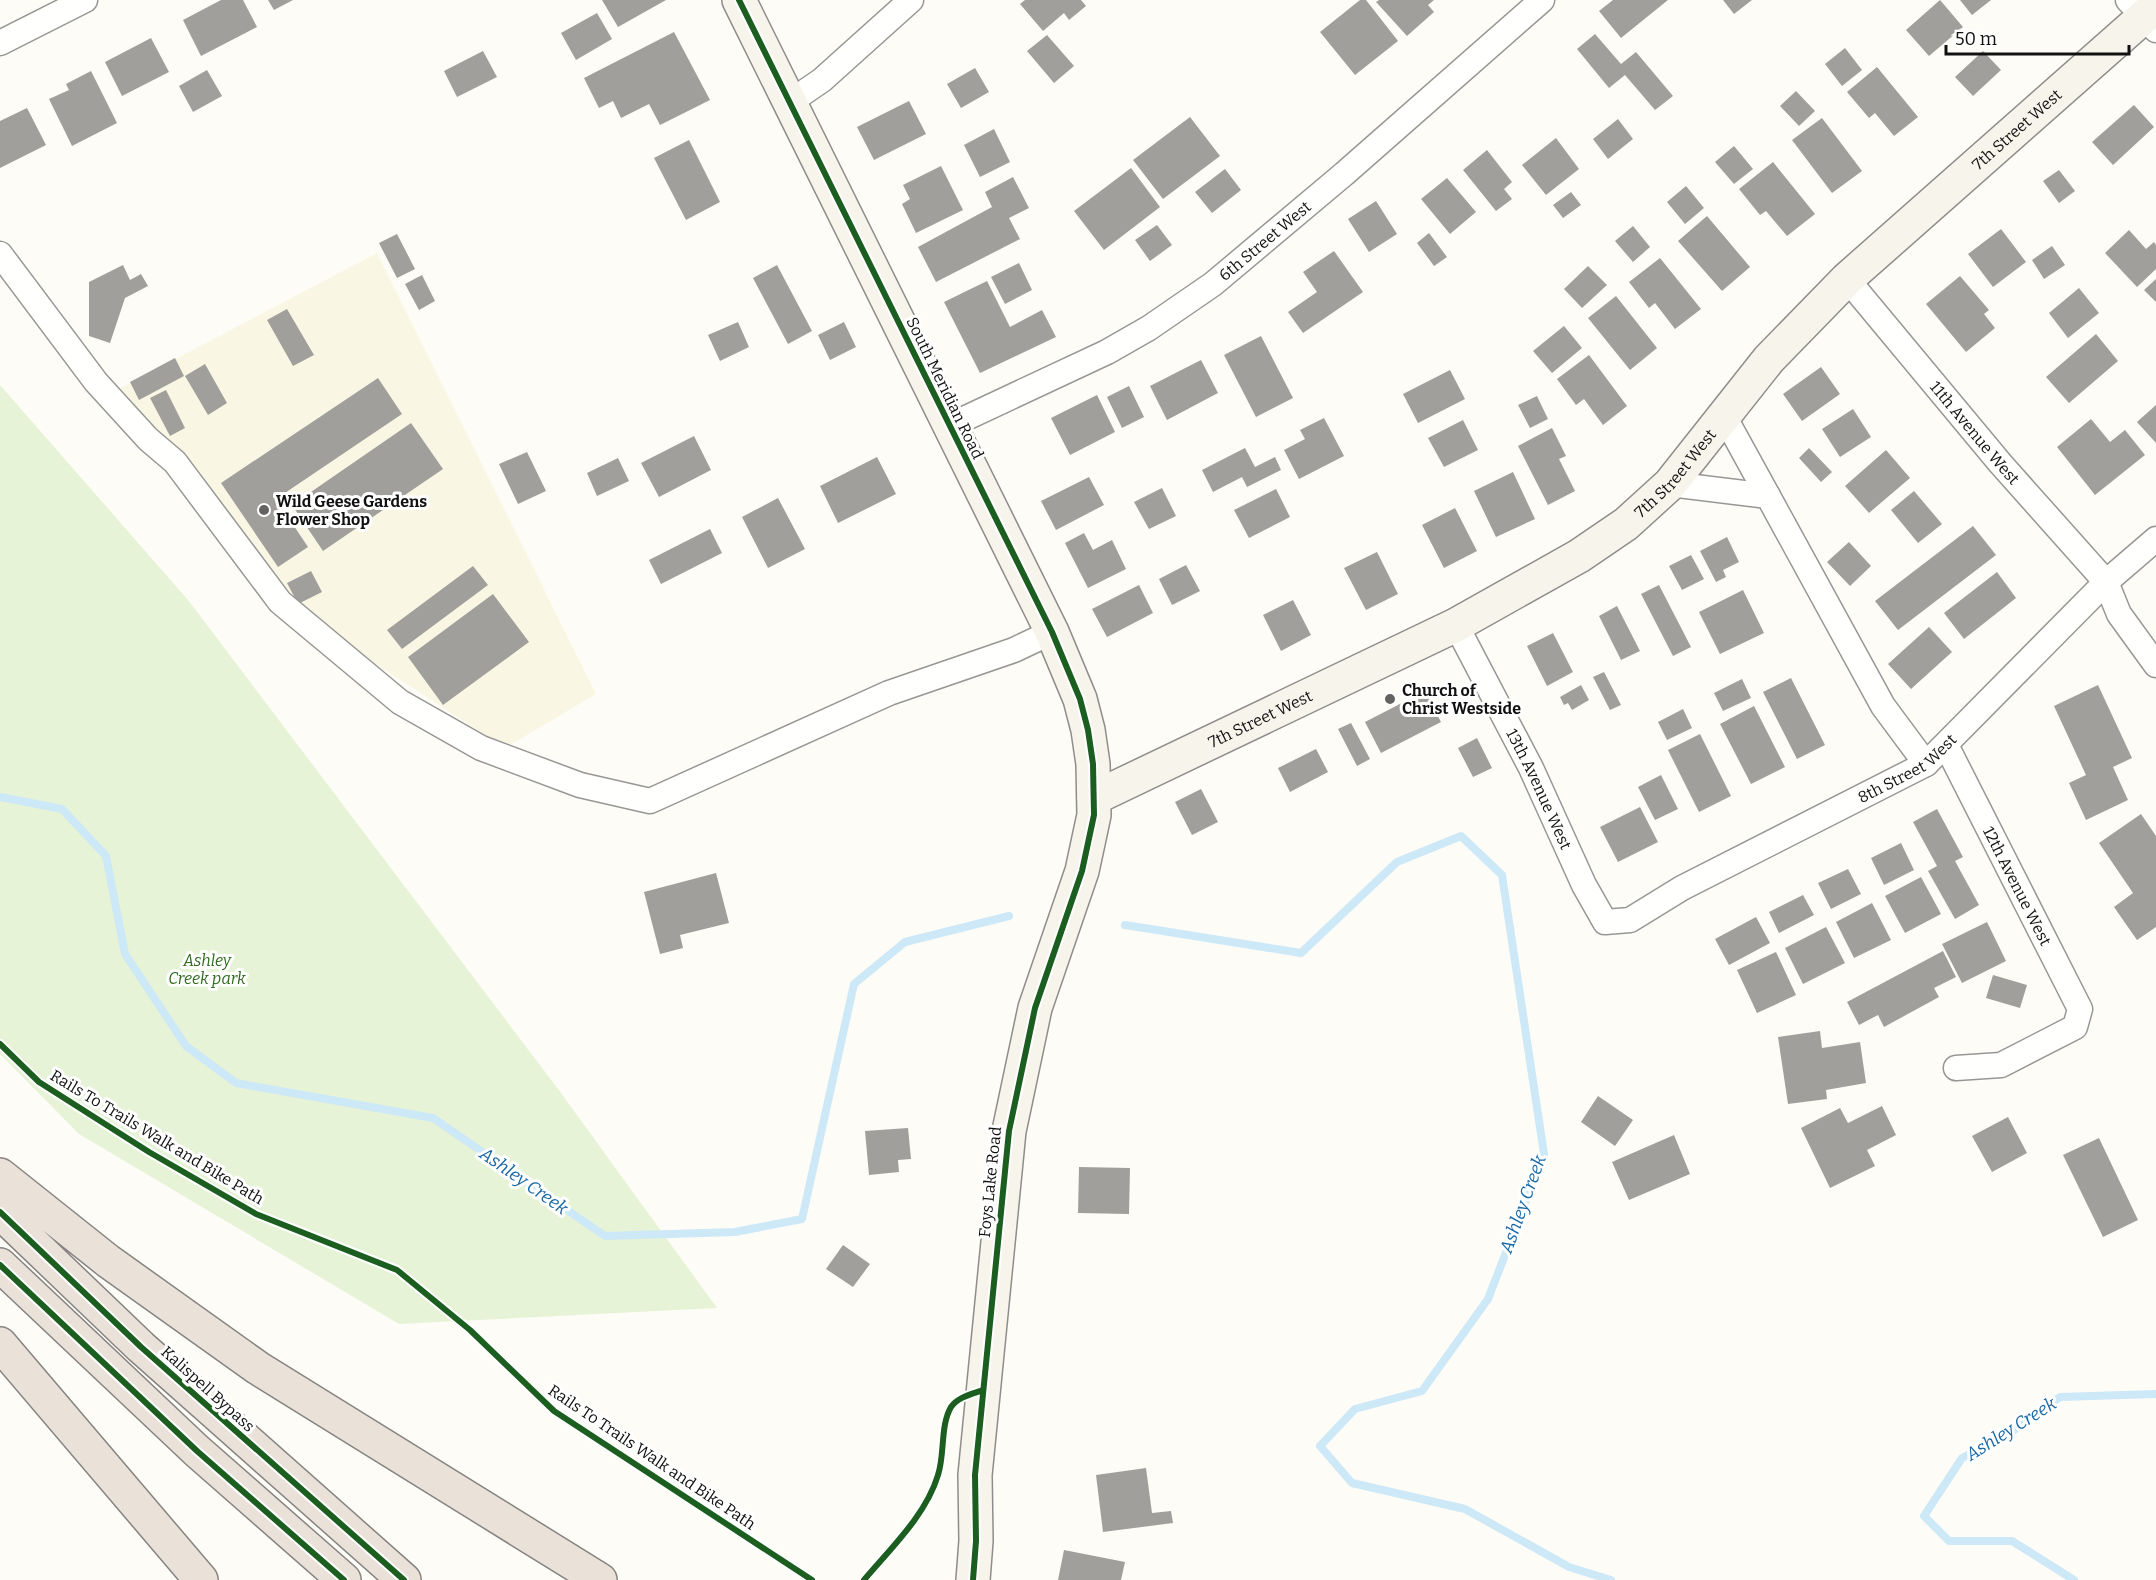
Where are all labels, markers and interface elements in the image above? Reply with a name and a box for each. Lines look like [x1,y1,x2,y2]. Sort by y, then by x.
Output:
scale bar [1946,18,2129,56]
text: 50 m [1955,28,1997,50]
street label: 7th Street West [1968,85,2065,174]
street label: 6th Street West [1215,197,1315,285]
street label: South Meridian Road [902,314,988,462]
street label: 11th Avenue West [1926,377,2024,488]
street label: 7th Street West [1630,425,1720,521]
place label: Wild Geese Gardens Flower Shop [276,492,427,529]
marker: Wild Geese Gardens Flower Shop [257,503,271,517]
place label: Church of Christ Westside [1402,681,1521,718]
street label: 7th Street West [1205,686,1315,752]
marker: Church of Christ Westside [1383,692,1397,706]
street label: 13th Avenue West [1503,725,1576,852]
street label: 8th Street West [1855,730,1960,807]
street label: 12th Avenue West [1979,823,2056,949]
park label: Ashley Creek park [168,951,246,988]
street label: Rails To Trails Walk and Bike Path [47,1066,267,1208]
street label: Foys Lake Road [975,1125,1005,1238]
water label: Ashley Creek [475,1142,573,1220]
water label: Ashley Creek [1495,1152,1551,1257]
street label: Kalispell Bypass [157,1342,259,1436]
street label: Rails To Trails Walk and Bike Path [545,1380,759,1534]
water label: Ashley Creek [1961,1392,2061,1466]

